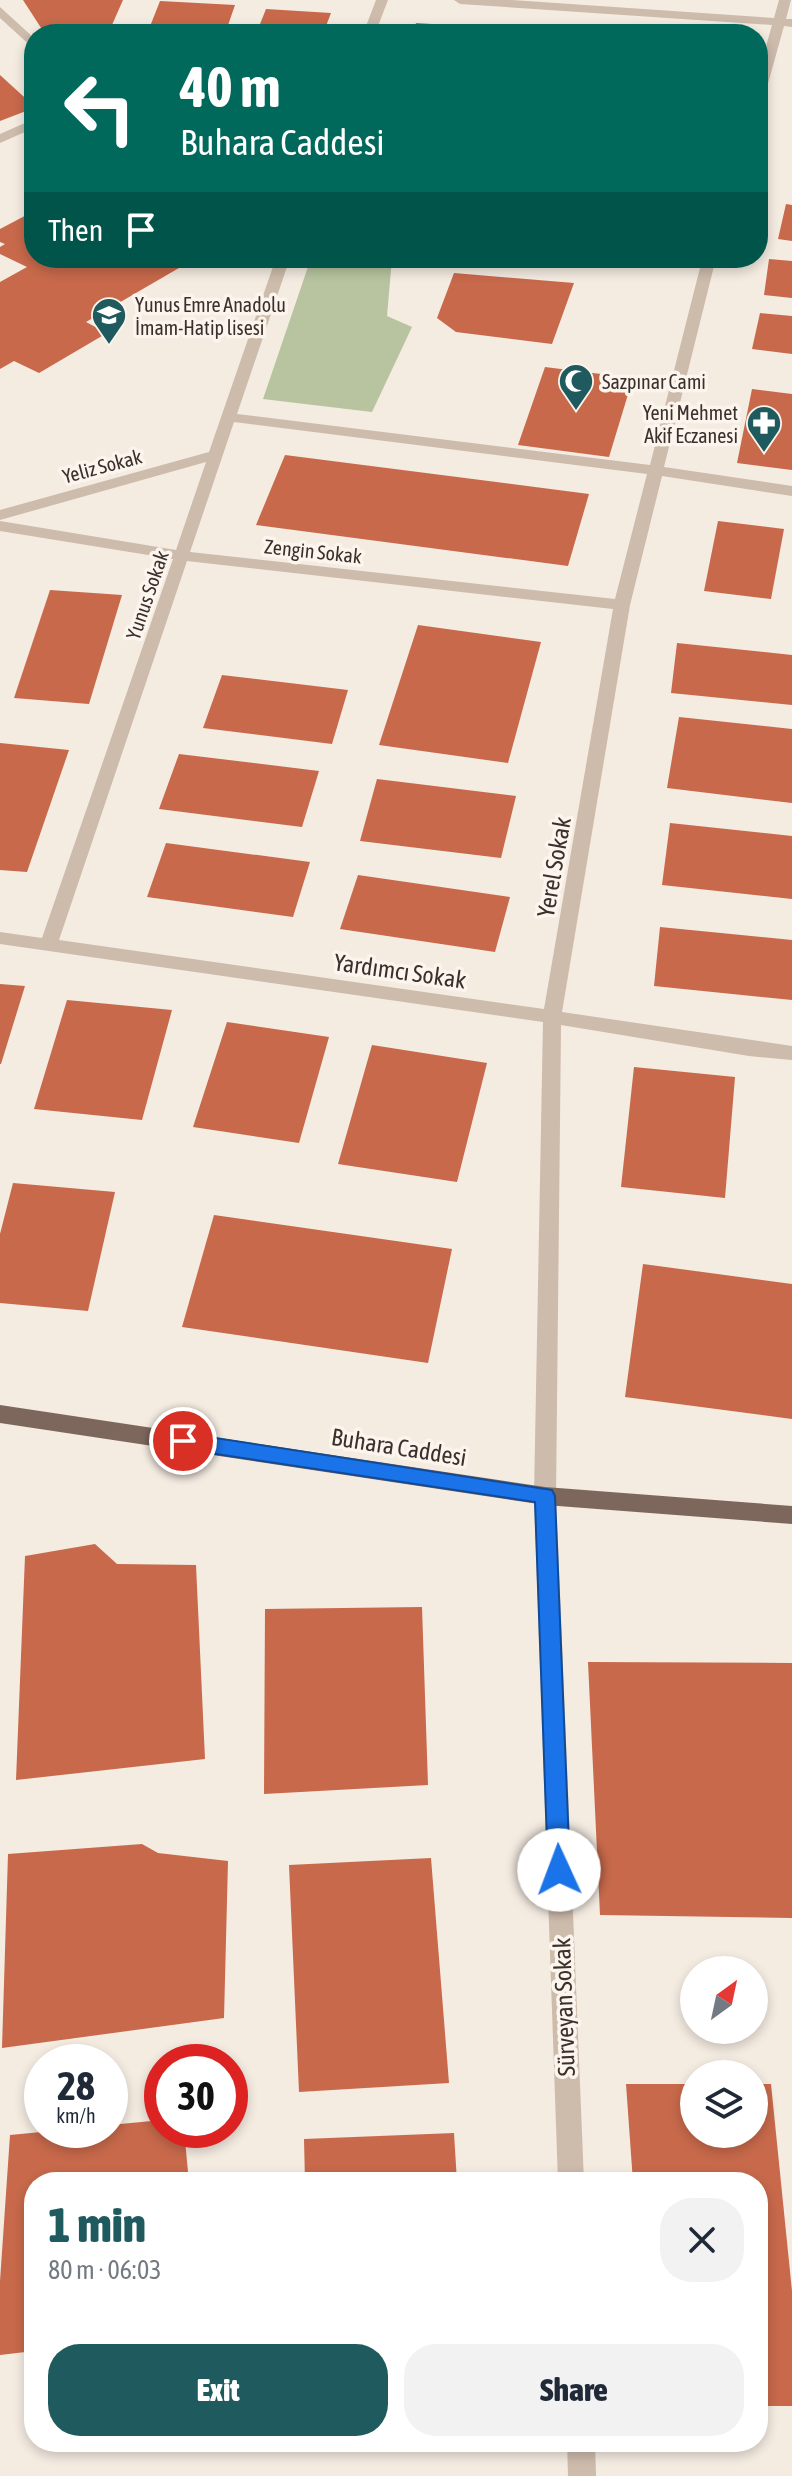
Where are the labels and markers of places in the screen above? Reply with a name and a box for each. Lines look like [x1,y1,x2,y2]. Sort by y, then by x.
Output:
place label: Yunus Emre Anadolu İmam-Hatip lisesi [135,293,286,339]
school or university icon: Yunus Emre Anadolu İmam-Hatip lisesi [90,296,128,346]
mosque icon: Sazpınar Cami [557,362,595,412]
place label: Sazpınar Cami [602,370,706,393]
place label: Yeni Mehmet Akif Eczanesi [643,401,738,447]
pharmacy icon: Yeni Mehmet Akif Eczanesi [745,404,783,454]
pin [149,1407,217,1475]

